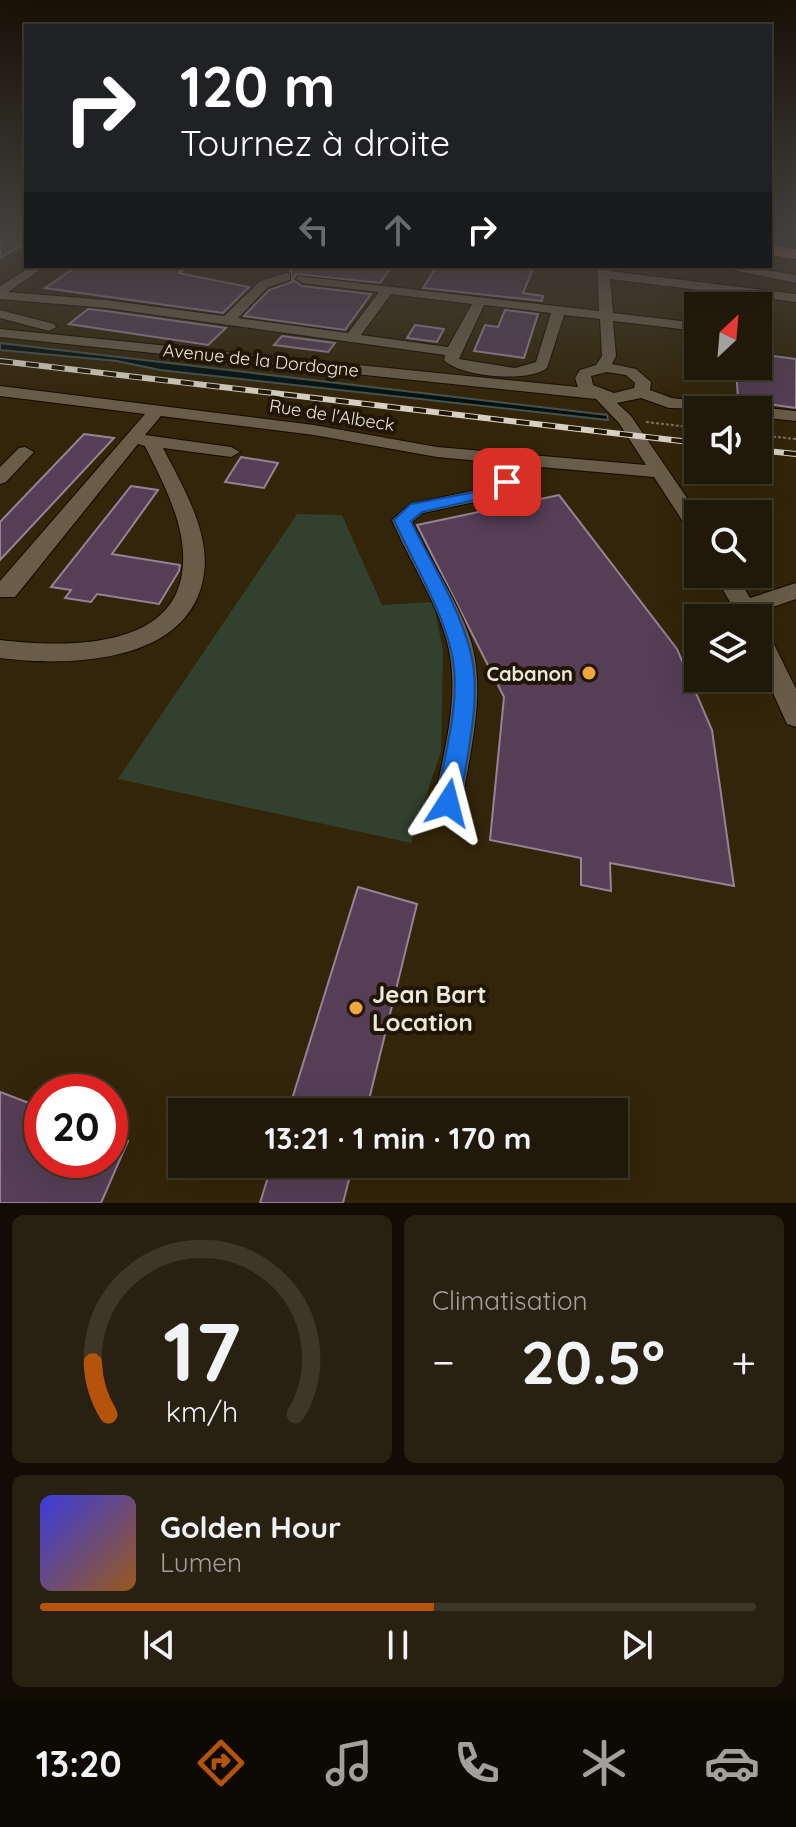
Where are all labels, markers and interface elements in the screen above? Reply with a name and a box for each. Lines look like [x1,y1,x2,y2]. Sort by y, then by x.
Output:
text: 120 m [180,51,335,121]
icon: right [48,56,152,160]
text: Tournez à droite [180,120,450,165]
icon: left [292,208,336,252]
icon: ahead [376,208,420,252]
icon: right [460,208,504,252]
north arrow [684,292,772,380]
map controls [684,292,772,692]
street label: Avenue de la Dordogne [162,338,360,382]
street label: Rue de l'Albeck [268,394,396,436]
button: sound [684,396,772,484]
pin [473,448,541,516]
icon: arrive [485,460,529,504]
button: search [684,500,772,588]
button: layers [684,604,772,692]
place label: Cabanon [486,661,573,686]
marker: Cabanon [580,664,598,682]
position arrow [406,761,490,845]
place label: Jean Bart Location [372,979,487,1037]
marker: Jean Bart Location [347,999,365,1017]
speed limit sign: 20 [24,1074,128,1178]
text: 13:21 · 1 min · 170 m [265,1119,531,1157]
text: Climatisation [432,1284,588,1317]
text: 17 [163,1298,241,1402]
text: 20.5° [521,1324,665,1399]
text: − [432,1334,455,1389]
text: + [731,1334,756,1389]
text: km/h [166,1393,238,1429]
text: Golden Hour [160,1508,341,1546]
text: Lumen [160,1546,242,1579]
icon: previous [137,1623,181,1667]
icon: pause [376,1623,420,1667]
icon: next [615,1623,659,1667]
icon: directions [193,1735,249,1791]
icon: music [321,1735,377,1791]
icon: phone [449,1735,505,1791]
icon: climate [576,1735,632,1791]
icon: car [704,1735,760,1791]
text: 13:20 [36,1741,122,1786]

